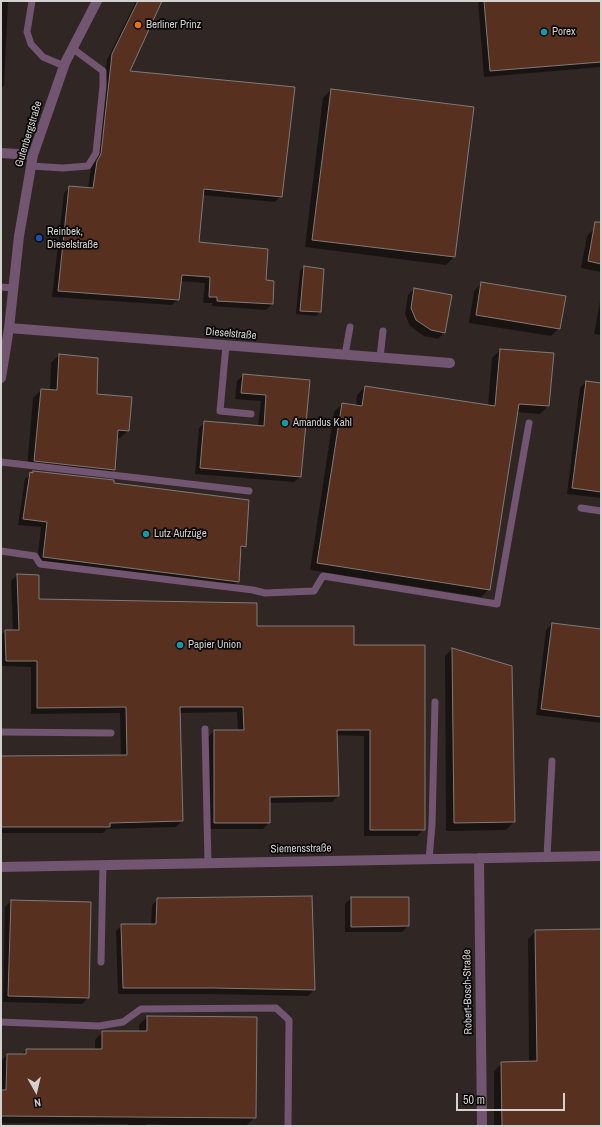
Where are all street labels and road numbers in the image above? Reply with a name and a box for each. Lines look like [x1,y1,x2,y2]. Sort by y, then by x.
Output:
street label: Gutenbergstraße [13,99,45,169]
street label: Dieselstraße [205,325,257,343]
street label: Siemensstraße [270,842,332,856]
street label: Robert-Bosch-Straße [461,949,475,1035]

